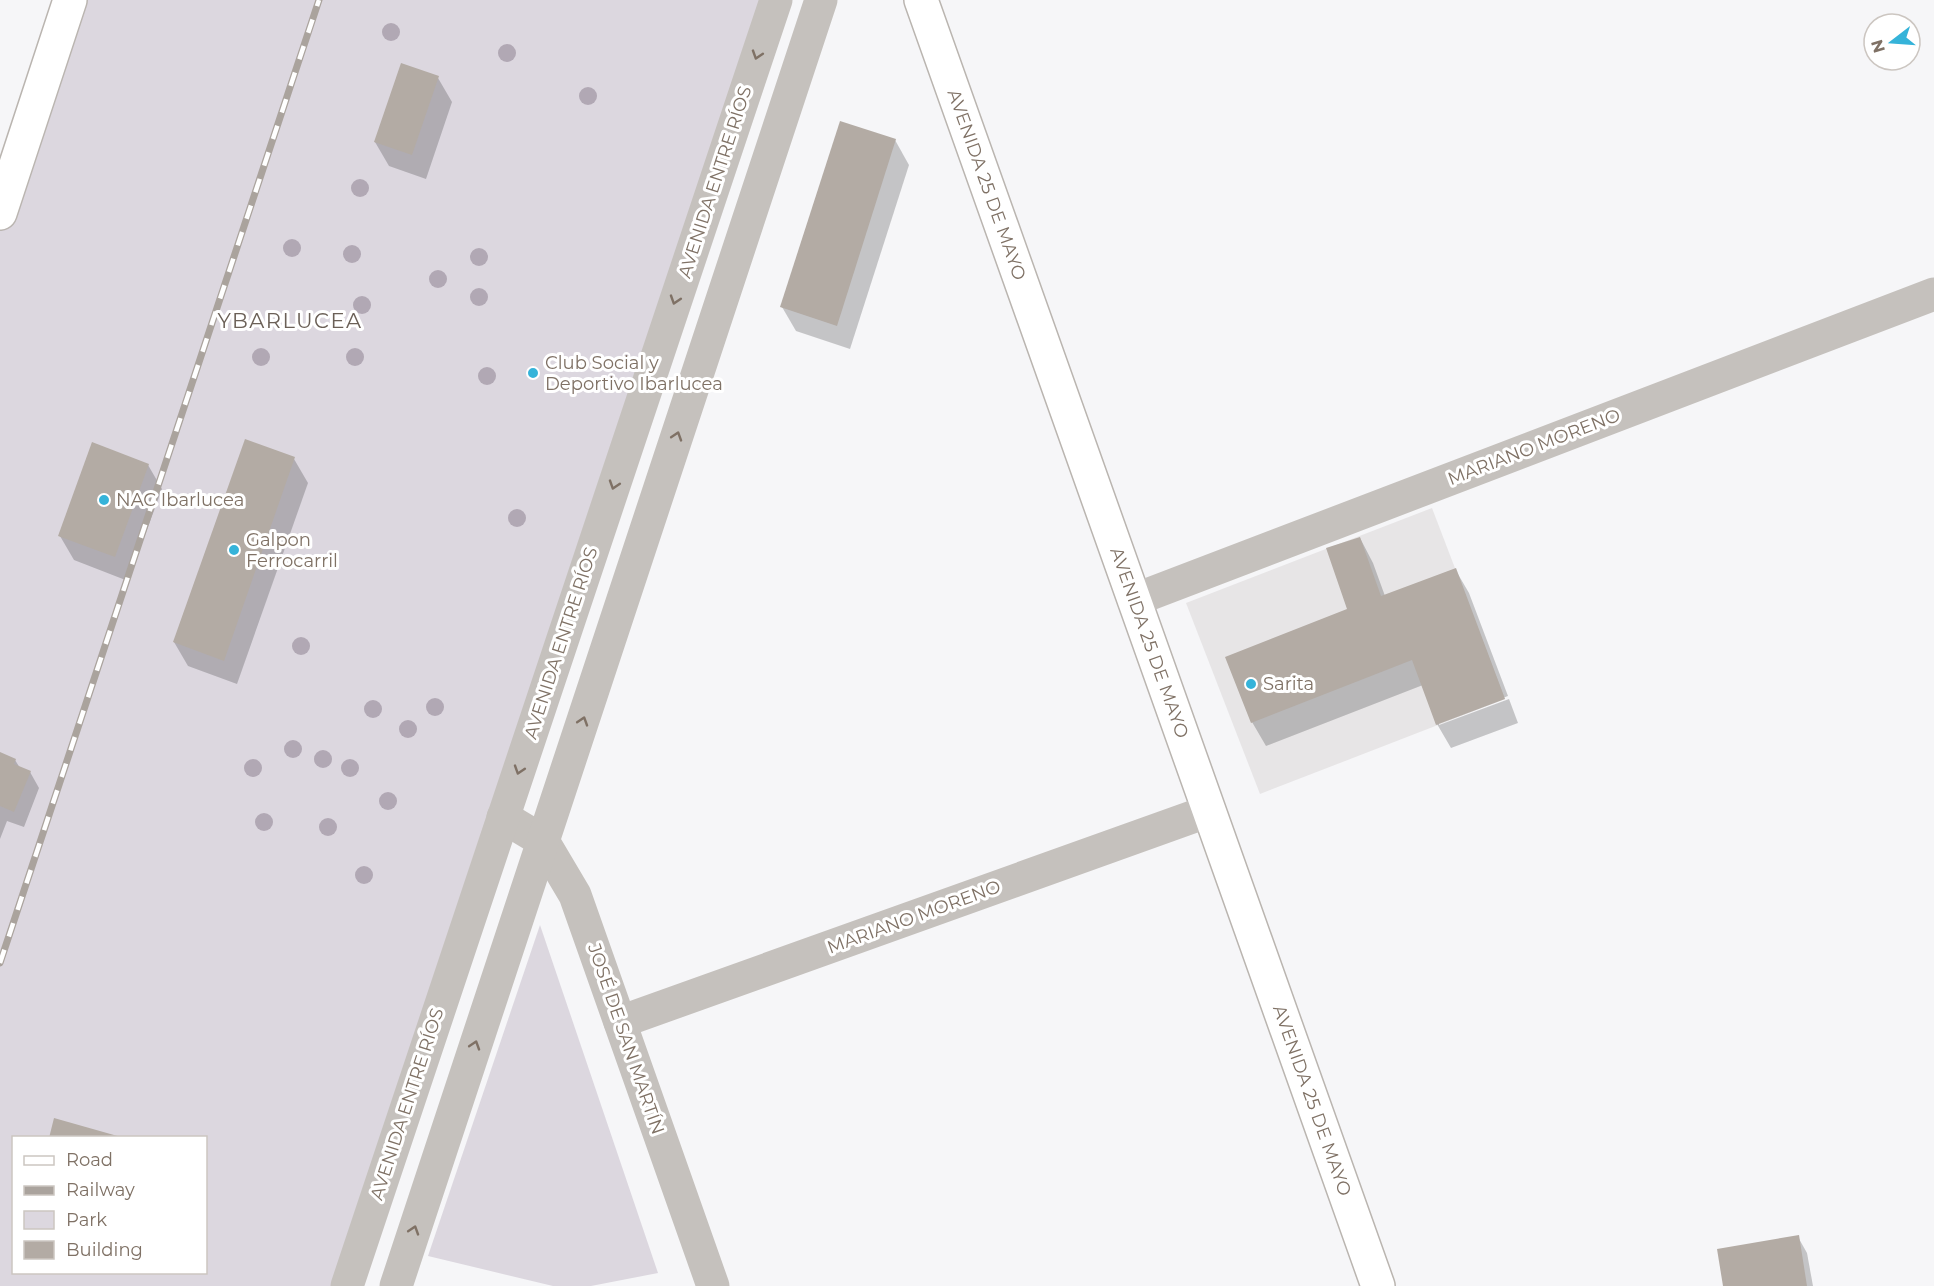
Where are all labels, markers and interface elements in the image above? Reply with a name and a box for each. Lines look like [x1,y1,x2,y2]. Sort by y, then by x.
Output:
north arrow [1862,12,1922,72]
text: N [1867,37,1889,55]
one-way arrow [752,50,765,60]
street label: AVENIDA ENTRE RÍOS [674,83,756,281]
street label: AVENIDA 25 DE MAYO [943,86,1031,283]
one-way arrow [670,294,683,305]
district label: YBARLUCEA [217,308,363,333]
place label: Club Social y Deportivo Ibarlucea [545,352,723,395]
marker: Club Social y Deportivo Ibarlucea [526,366,540,380]
street label: MARIANO MORENO [1445,404,1623,490]
one-way arrow [670,431,682,442]
one-way arrow [608,479,621,490]
place label: NAC Ibarlucea [116,489,244,511]
marker: NAC Ibarlucea [97,493,111,507]
place label: Galpon Ferrocarril [246,529,338,572]
marker: Galpon Ferrocarril [227,543,241,557]
street label: AVENIDA ENTRE RÍOS [520,544,602,742]
street label: AVENIDA 25 DE MAYO [1105,544,1193,741]
place label: Sarita [1263,673,1314,695]
marker: Sarita [1244,677,1258,691]
one-way arrow [576,716,588,727]
one-way arrow [513,764,526,775]
street label: MARIANO MORENO [824,875,1004,959]
street label: JOSÉ DE SAN MARTÍN [583,940,669,1137]
street label: AVENIDA 25 DE MAYO [1268,1002,1356,1199]
street label: AVENIDA ENTRE RÍOS [366,1005,448,1203]
one-way arrow [468,1040,481,1051]
legend [12,1136,207,1274]
text: Road [66,1149,113,1171]
text: Railway [66,1179,135,1201]
text: Park [66,1209,107,1231]
one-way arrow [407,1225,419,1236]
text: Building [66,1239,143,1261]

